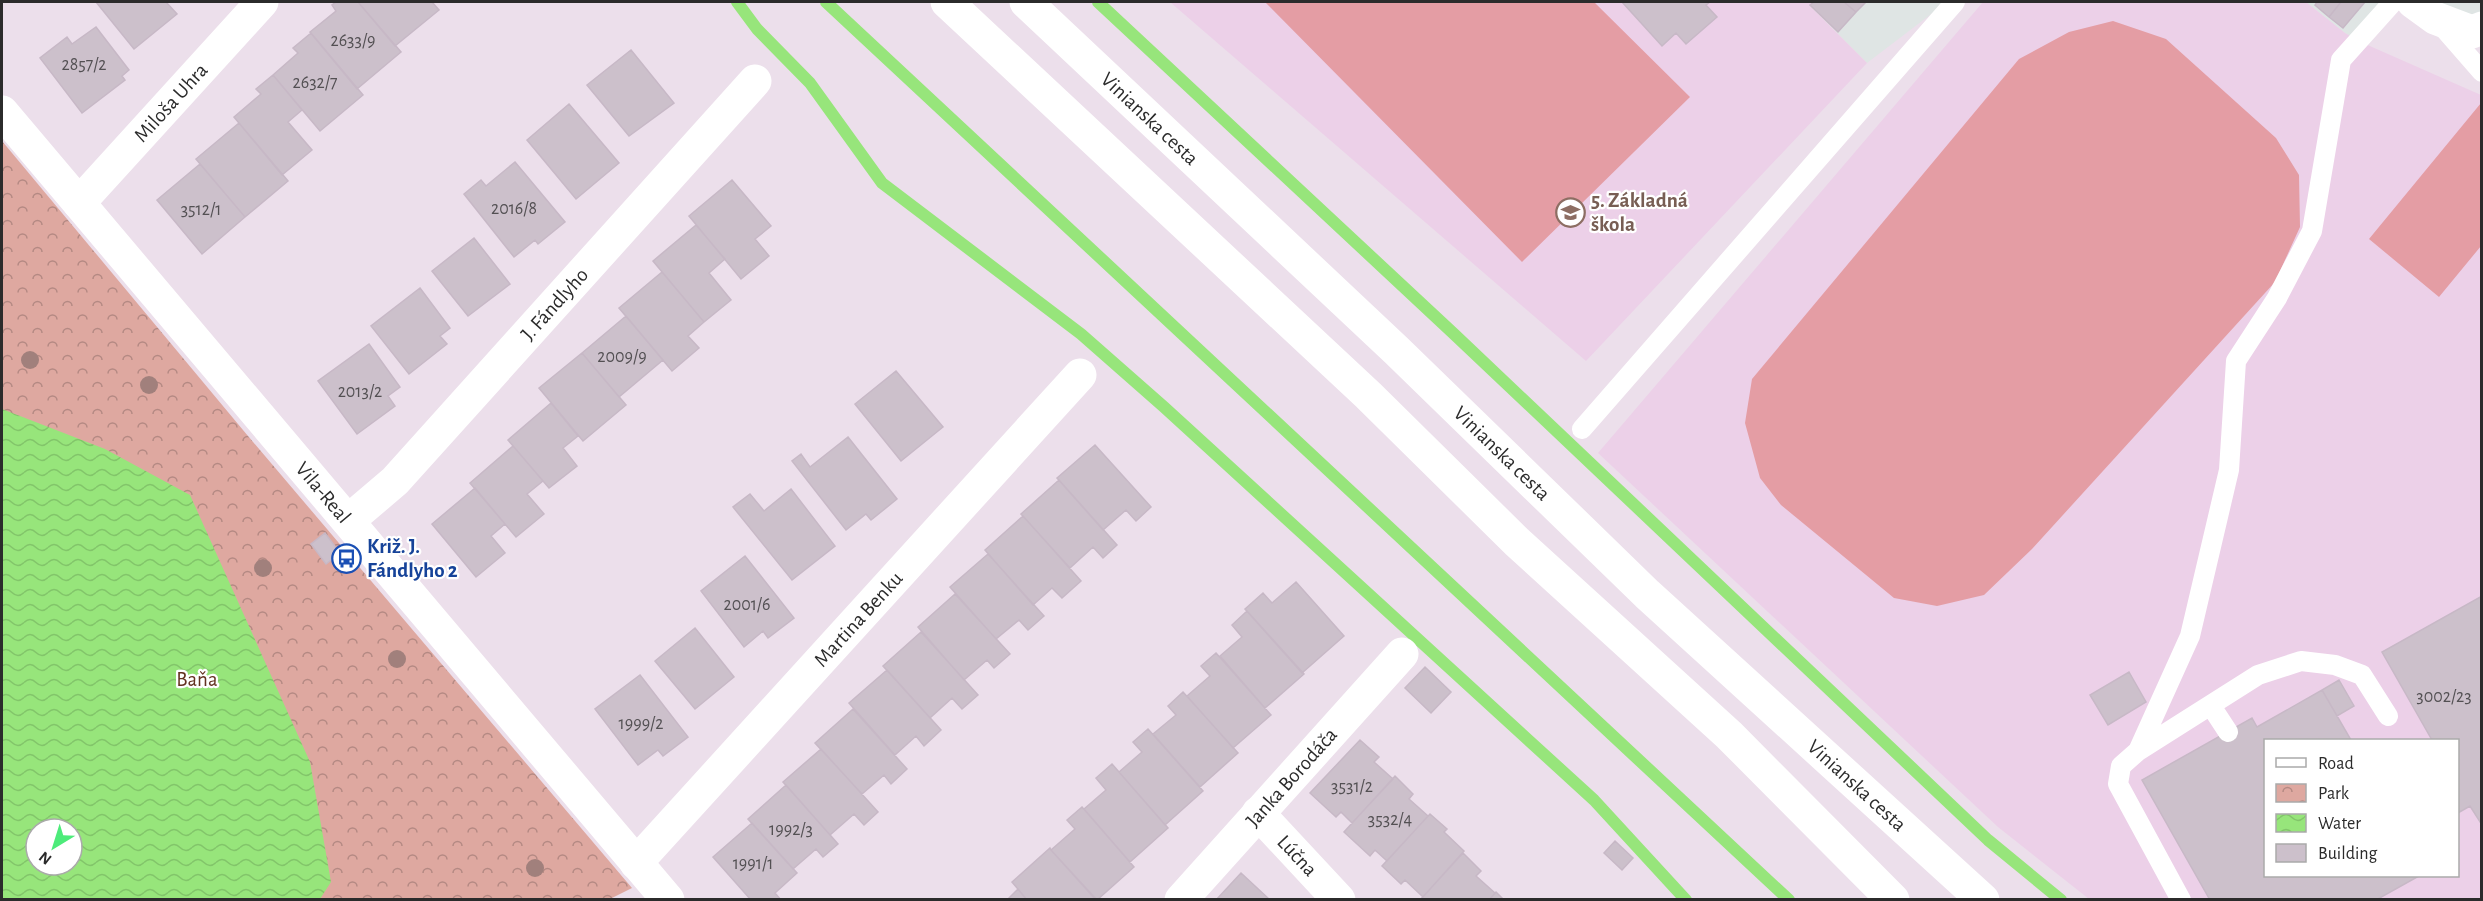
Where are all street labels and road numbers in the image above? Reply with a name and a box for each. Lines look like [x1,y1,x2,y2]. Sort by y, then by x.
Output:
street label: Miloša Uhra [130,59,212,146]
street label: Vinianska cesta [1097,68,1203,170]
street label: J. Fándlyho [517,264,592,344]
street label: Vinianska cesta [1450,402,1554,505]
street label: Vila-Real [291,458,355,527]
street label: Martina Benku [810,567,907,671]
street label: Janka Borodáča [1242,724,1341,831]
street label: Vinianska cesta [1803,736,1910,836]
street label: Lúčna [1273,831,1321,881]

